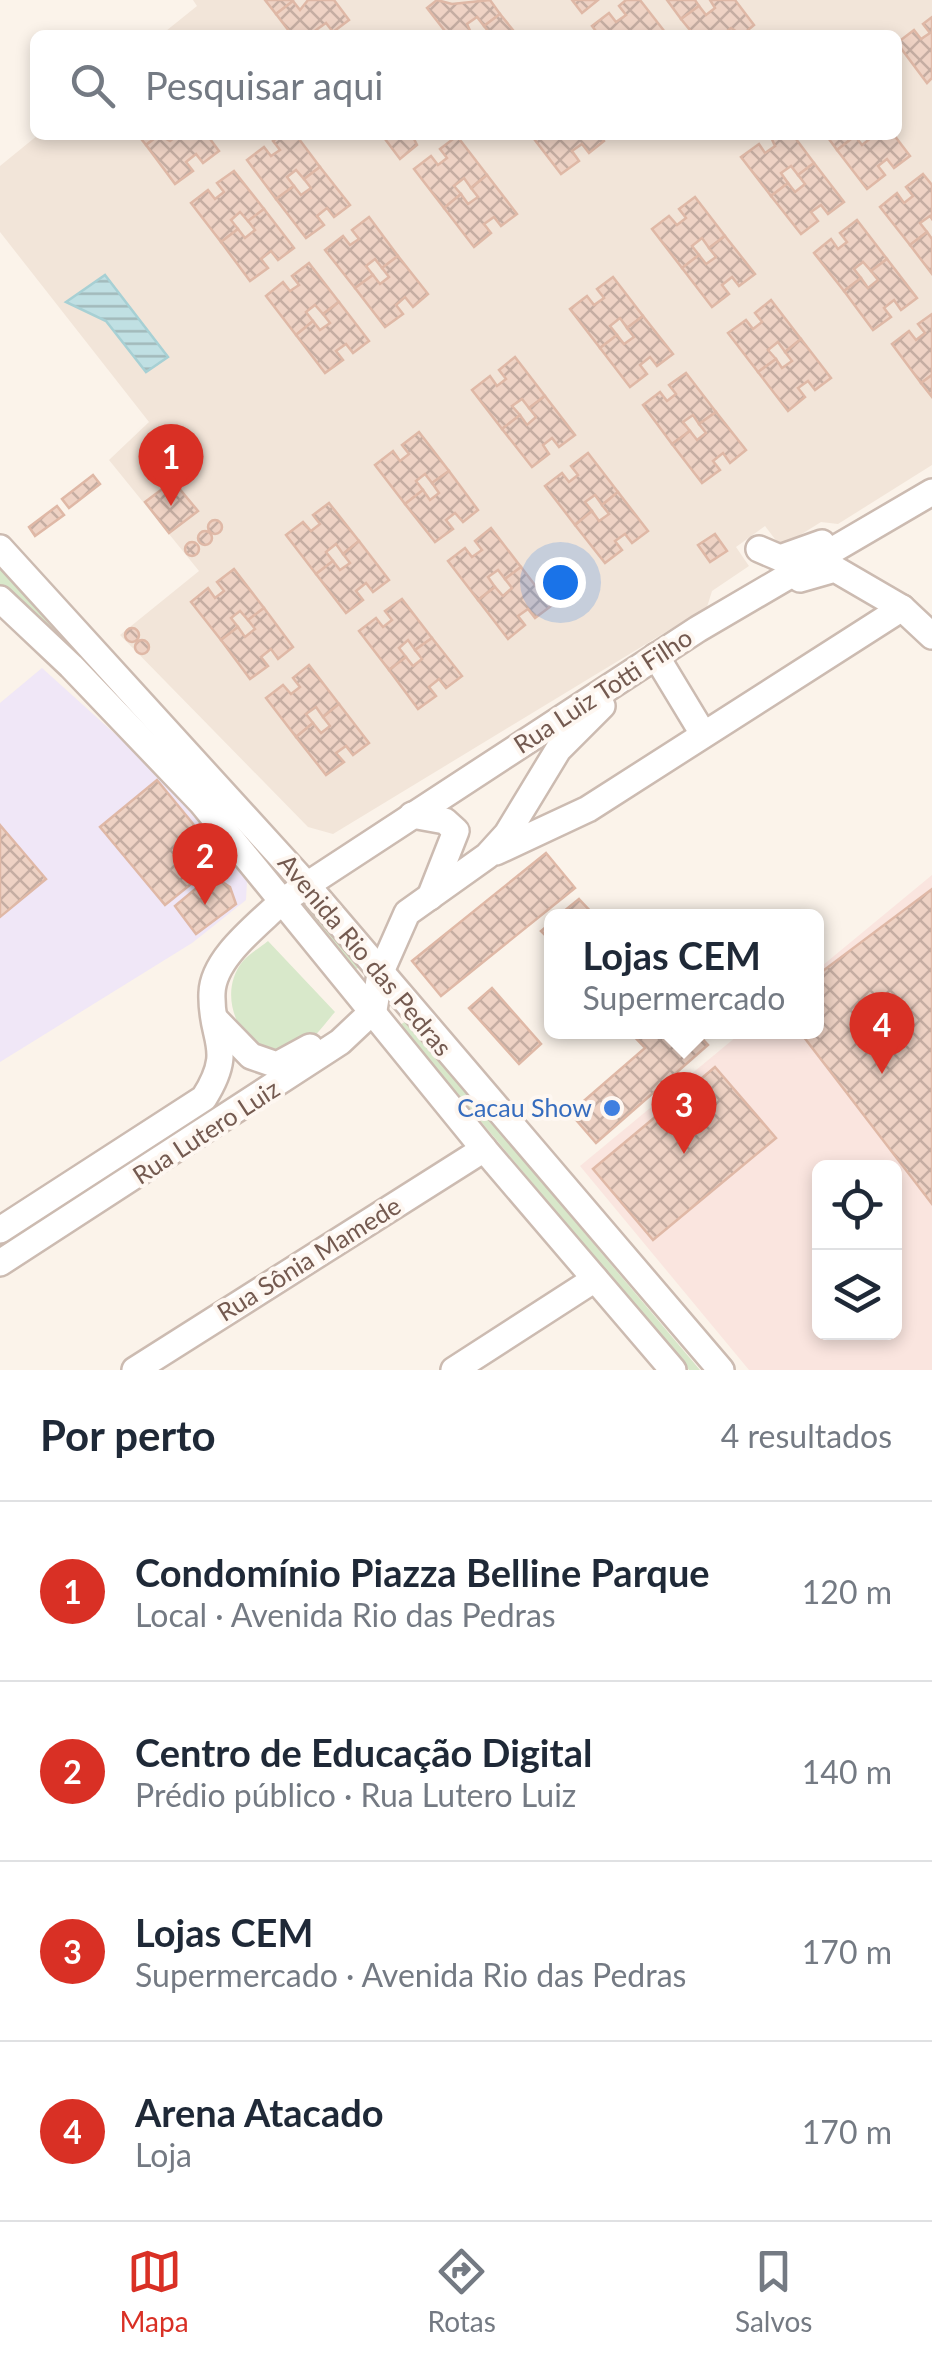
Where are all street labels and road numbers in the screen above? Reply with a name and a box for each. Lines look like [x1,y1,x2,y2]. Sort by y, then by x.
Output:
street label: Rua Luiz Totti Filho [508,621,697,759]
street label: Avenida Rio das Pedras [273,847,459,1061]
street label: Rua Lutero Luiz [127,1073,284,1190]
street label: Rua Sônia Mamede [211,1190,406,1327]

